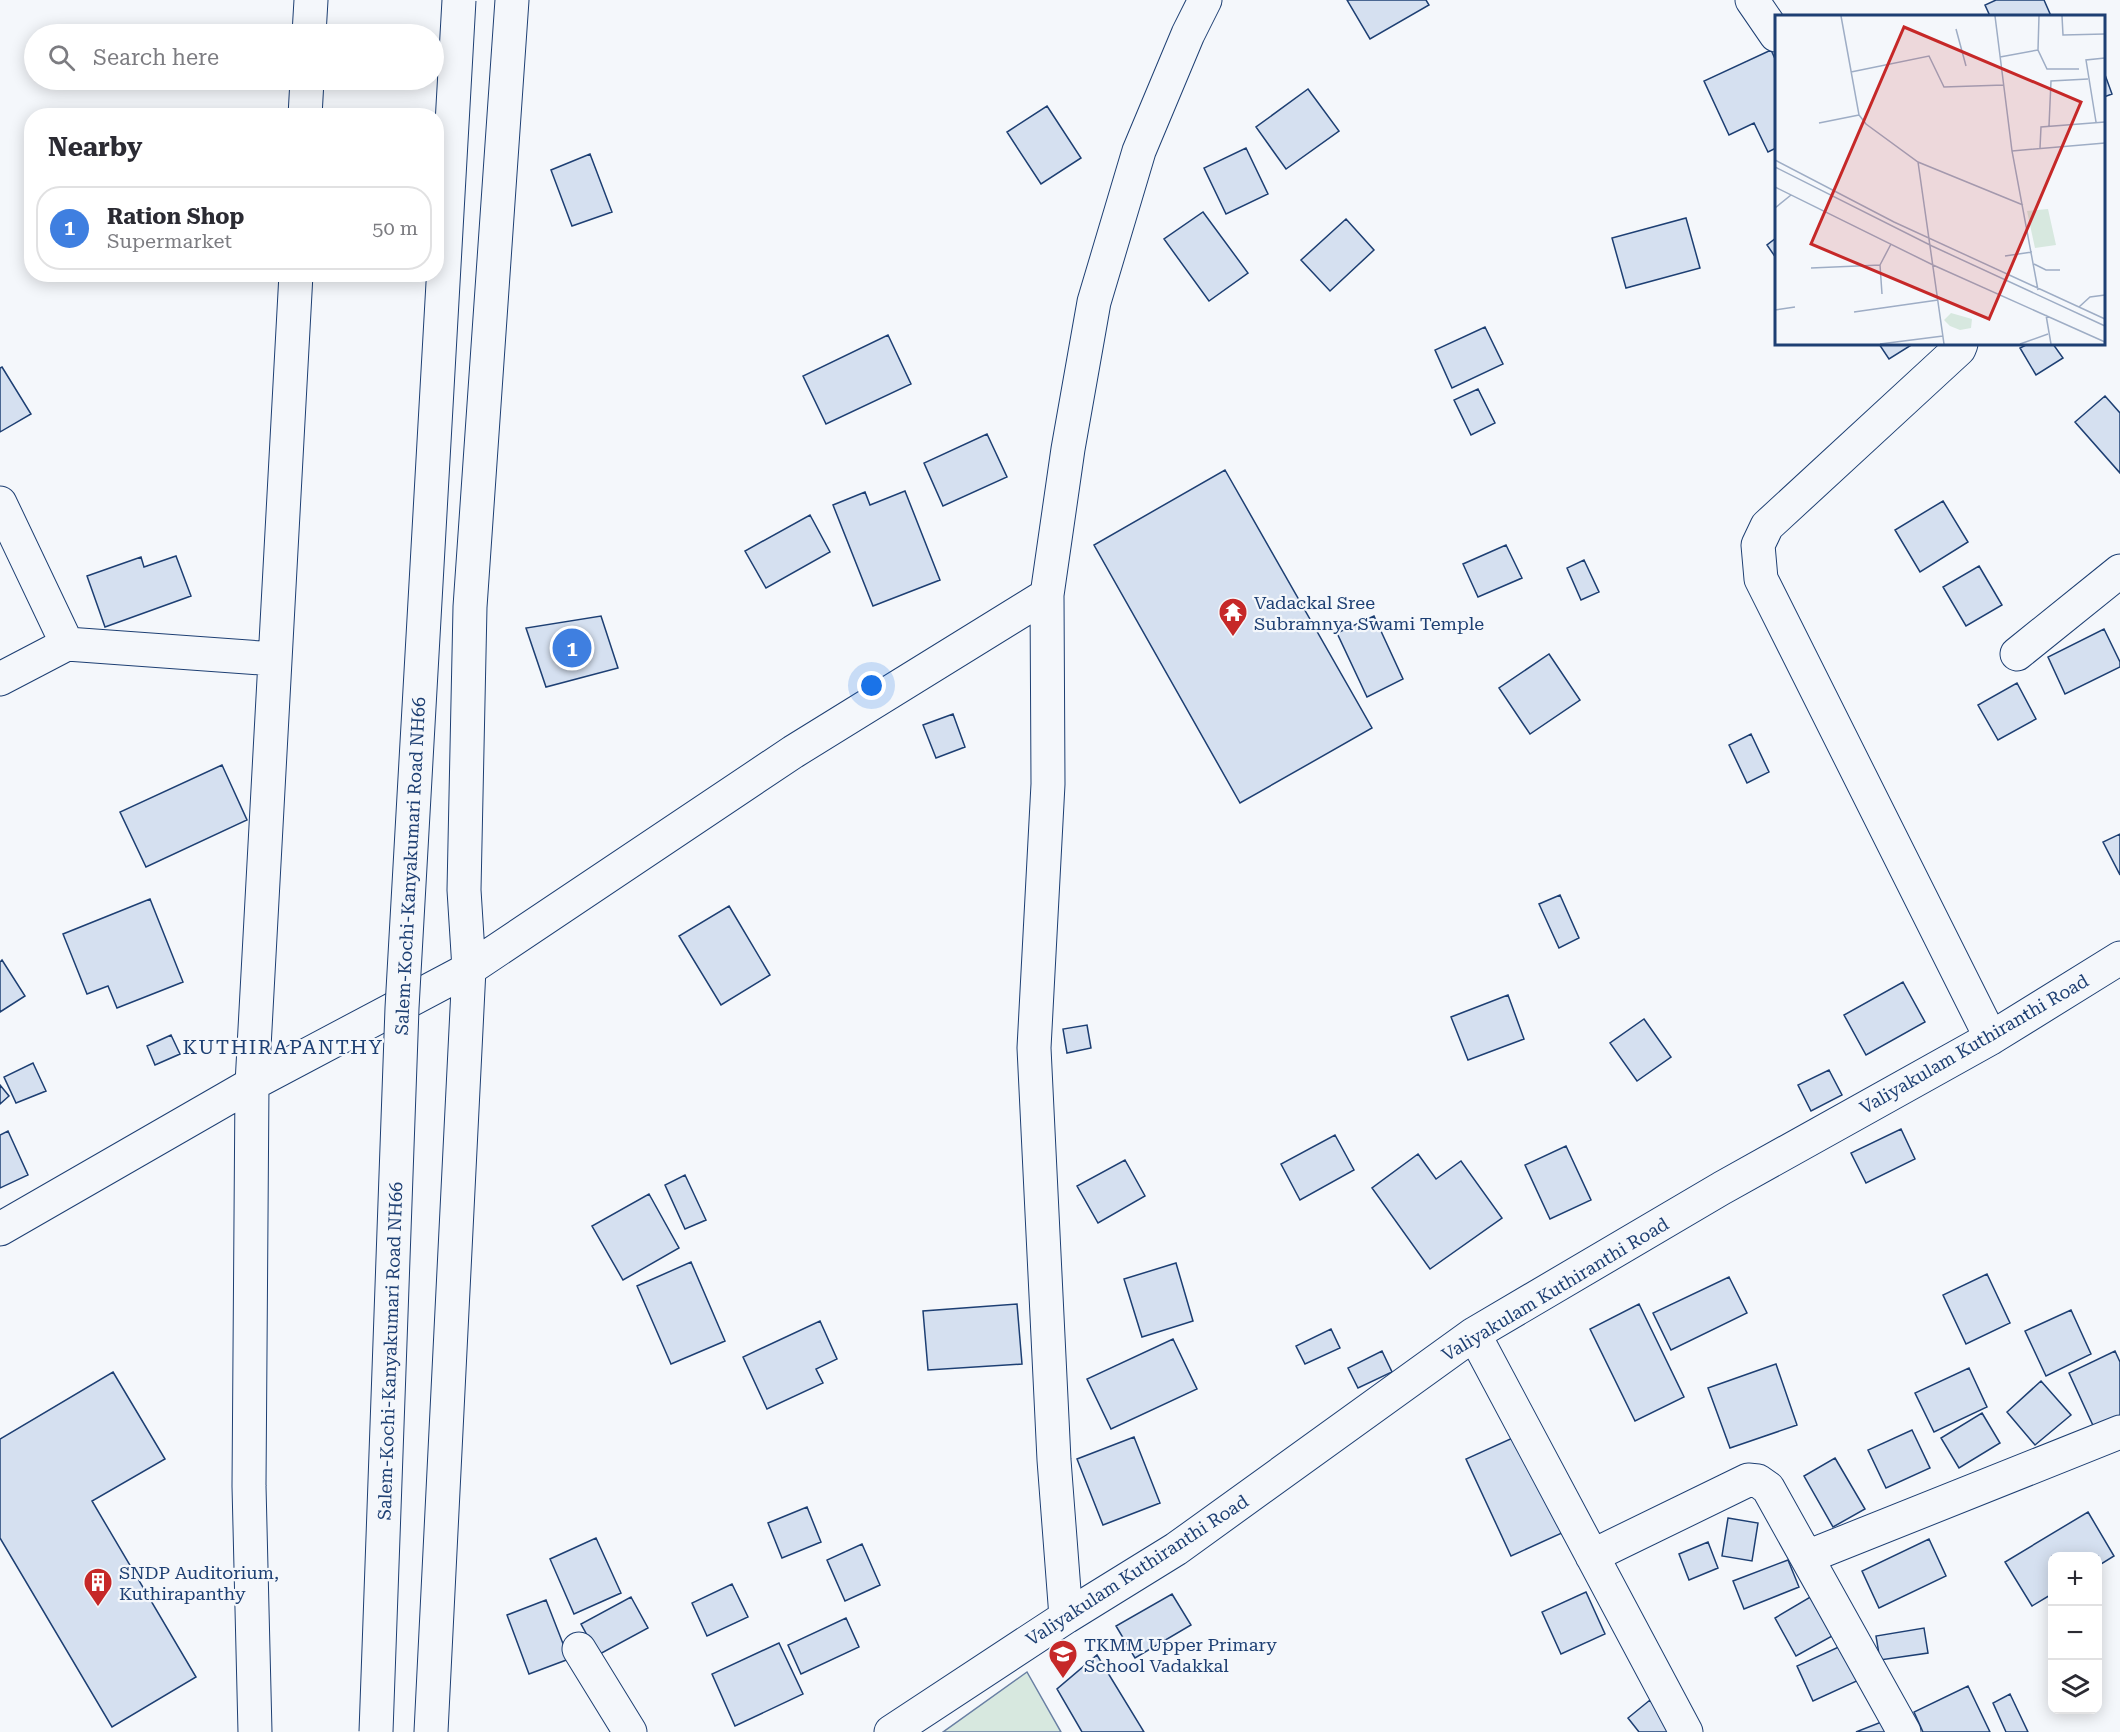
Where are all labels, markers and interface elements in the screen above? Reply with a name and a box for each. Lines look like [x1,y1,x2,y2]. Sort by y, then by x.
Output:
inset map [1775,15,2105,345]
search box [24,24,444,90]
icon: search [45,41,78,74]
text: Search here [93,45,219,70]
text: Nearby [48,132,142,162]
text: Ration Shop [107,204,244,229]
text: 1 [64,216,75,240]
text: 50 m [372,216,418,240]
text: Supermarket [107,229,232,253]
place label: Vadackal Sree Subramnya Swami Temple [1254,592,1484,634]
temple icon: Vadackal Sree Subramnya Swami Temple [1217,596,1249,638]
pin: 1 [552,626,592,670]
your location [857,671,886,700]
street label: Salem-Kochi-Kanyakumari Road NH66 [391,696,429,1036]
street label: Valiyakulam Kuthiranthi Road [1856,970,2092,1118]
district label: KUTHIRAPANTHY [182,1035,384,1059]
street label: Salem-Kochi-Kanyakumari Road NH66 [374,1181,406,1521]
street label: Valiyakulam Kuthiranthi Road [1438,1213,1672,1365]
street label: Valiyakulam Kuthiranthi Road [1022,1490,1252,1650]
map controls [2048,1552,2102,1714]
button: + [2048,1552,2102,1606]
place label: SNDP Auditorium, Kuthirapanthy [119,1562,279,1604]
building icon: SNDP Auditorium, Kuthirapanthy [82,1566,114,1608]
button: − [2048,1606,2102,1660]
place label: TKMM Upper Primary School Vadakkal [1084,1634,1277,1676]
school or university icon: TKMM Upper Primary School Vadakkal [1047,1638,1079,1680]
button: layers [2048,1660,2102,1714]

